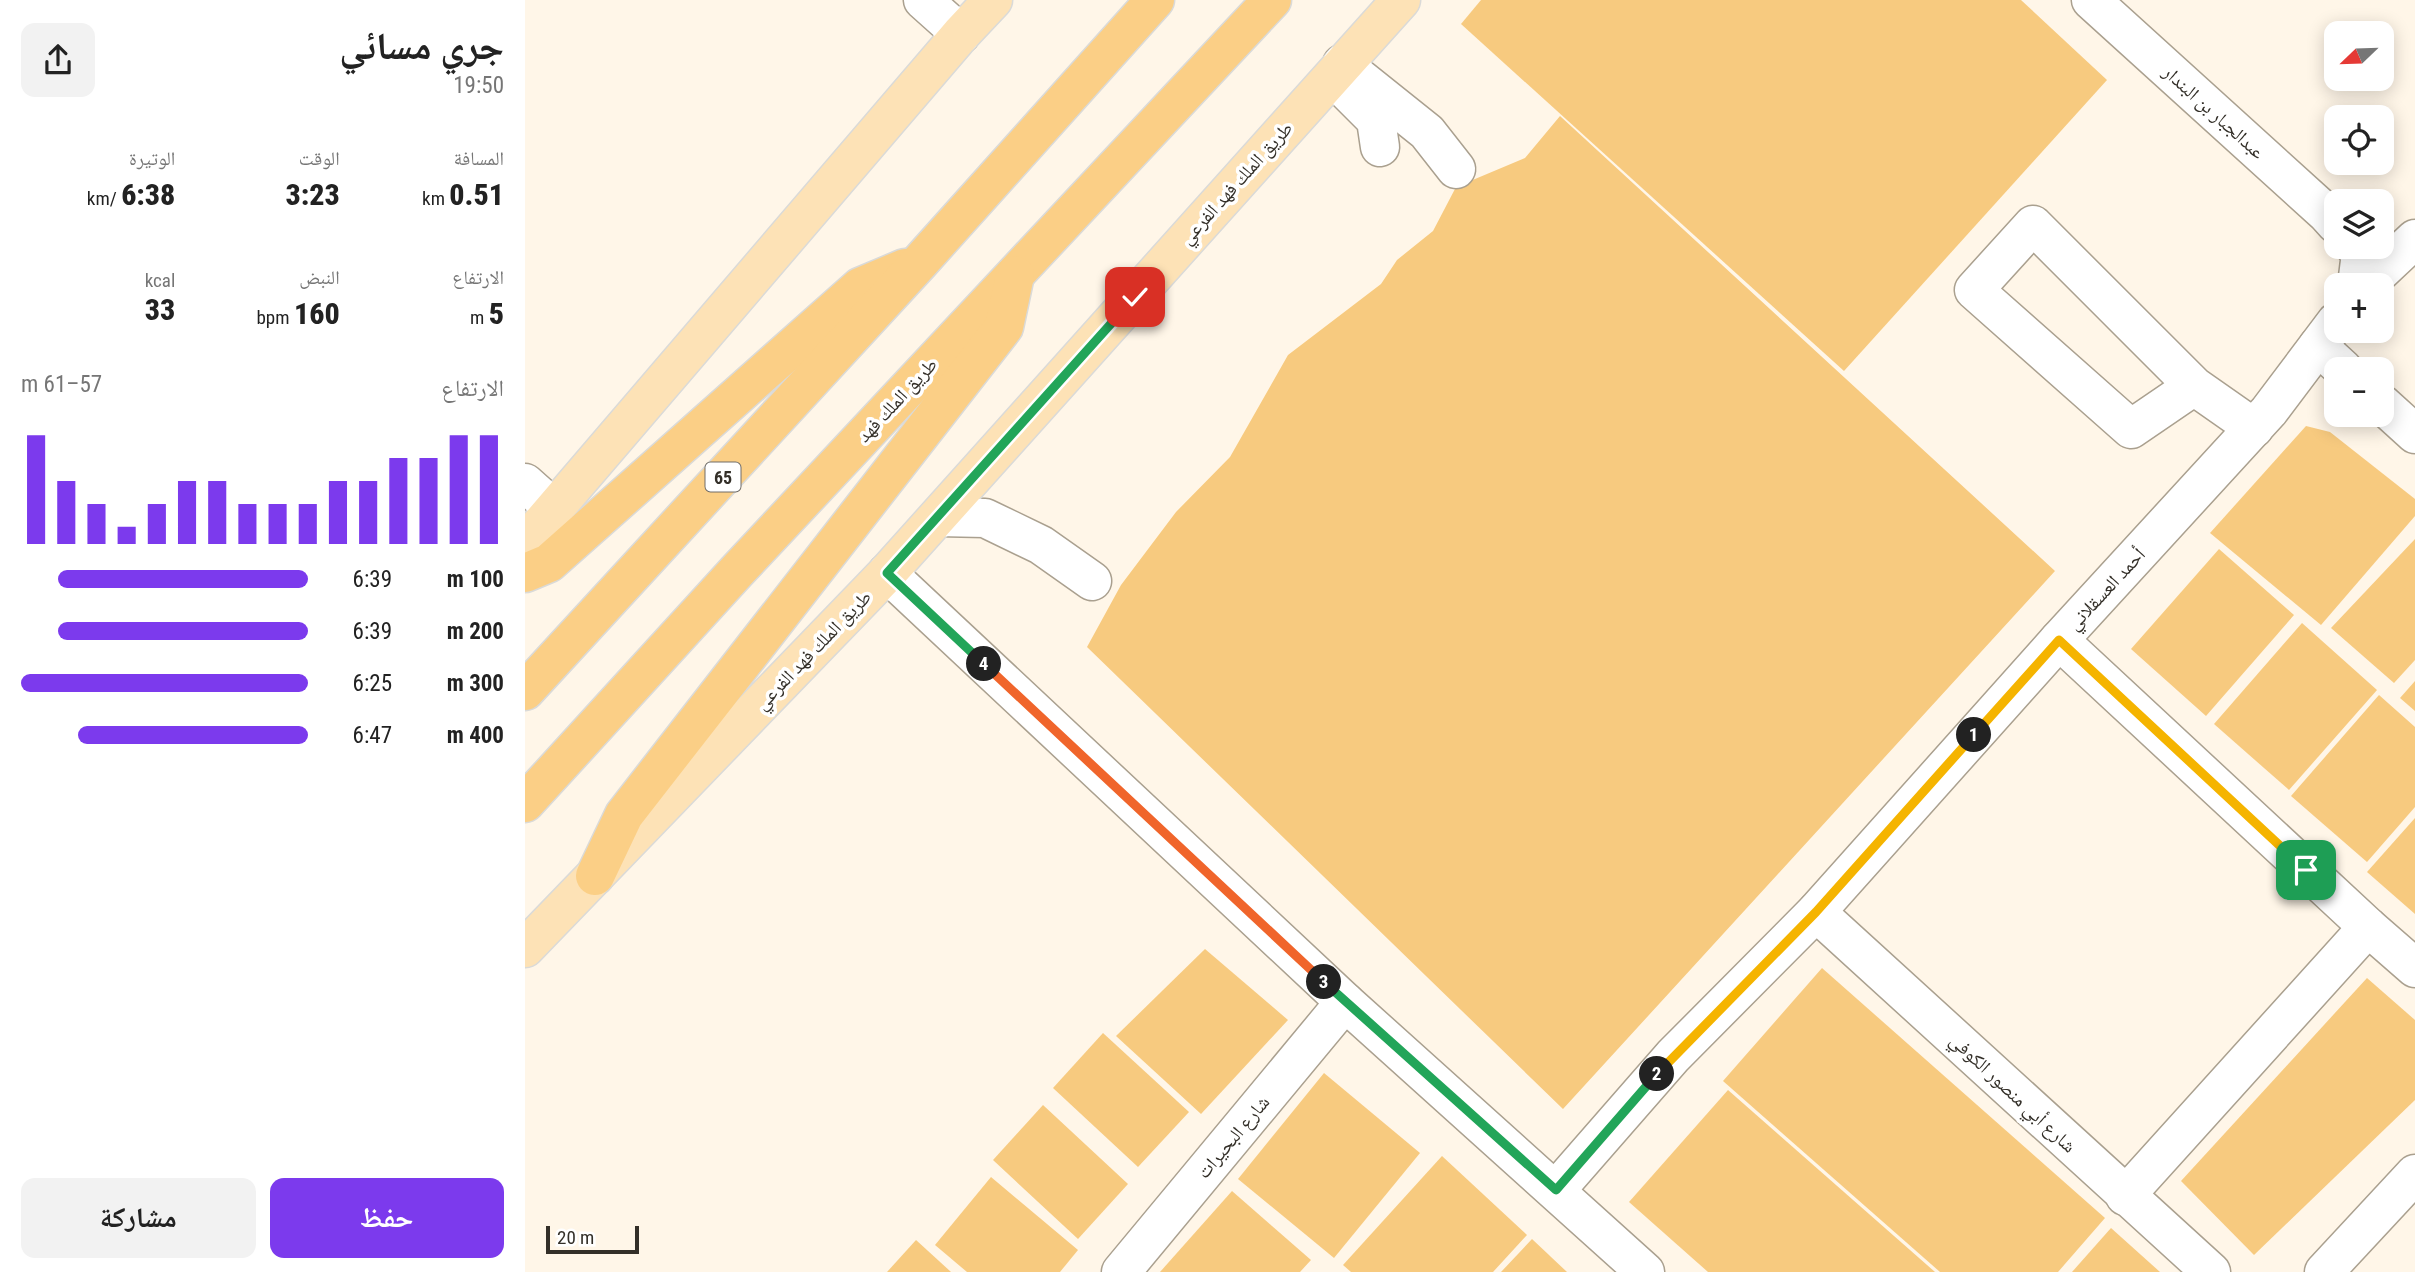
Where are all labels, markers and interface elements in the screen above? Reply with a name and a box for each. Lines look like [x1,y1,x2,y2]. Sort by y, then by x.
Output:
north arrow [2324,21,2394,91]
map controls [2324,21,2394,427]
button: share [21,23,95,97]
text: جري مسائي [339,24,504,68]
street label: عبدالجبار بن البندار [2158,60,2270,164]
text: 19:50 [453,72,504,99]
button: locate [2324,105,2394,175]
street label: طريق الملك فهد الفرعي [1175,117,1300,252]
text: الوتيرة [129,147,175,170]
text: الوقت [299,147,340,170]
text: المسافة [454,147,504,170]
text: 6:38 [121,177,175,212]
text: 3:23 [285,177,340,212]
text: 0.51 [449,177,504,212]
text: /km [87,187,121,210]
text: km [422,187,449,210]
button: layers [2324,189,2394,259]
text: النبض [299,266,340,289]
text: الارتفاع [452,266,504,289]
pin [1105,267,1165,327]
text: kcal [145,269,175,292]
button: + [2324,273,2394,343]
icon: check [1116,278,1154,316]
text: 33 [145,292,175,327]
text: 160 [294,296,340,331]
text: 5 [489,296,504,331]
text: bpm [257,306,294,329]
text: m [470,306,489,329]
street label: طريق الملك فهد [852,353,942,447]
button: − [2324,357,2394,427]
text: 57–61 m [21,371,102,398]
text: الارتفاع [441,375,504,402]
road number: 65 [705,462,741,491]
street label: أحمد العسقلاني [2062,543,2153,638]
text: 6:39 [353,566,392,593]
text: 100 m [447,566,504,593]
street label: طريق الملك فهد الفرعي [750,585,879,717]
text: 6:39 [353,618,392,645]
text: 200 m [447,618,504,645]
pin: 4 [967,646,1001,682]
text: 4 [979,652,988,675]
text: 6:25 [353,670,392,697]
text: 300 m [447,670,504,697]
pin: 1 [1957,718,1991,752]
text: 6:47 [353,722,392,749]
text: 400 m [447,722,504,749]
text: 1 [1969,723,1978,746]
pin [2276,840,2336,900]
icon: arrive [2287,851,2325,889]
pin: 3 [1307,964,1341,1000]
text: 3 [1319,970,1328,993]
street label: شارع أبي منصور الكوفي [1942,1029,2081,1160]
pin: 2 [1639,1056,1675,1092]
text: 2 [1652,1062,1661,1085]
street label: شارع البحيرات [1192,1091,1274,1183]
button: مشاركة [21,1178,256,1258]
button: حفظ [270,1178,504,1258]
scale bar [546,1223,639,1255]
text: 20 m [557,1226,594,1249]

